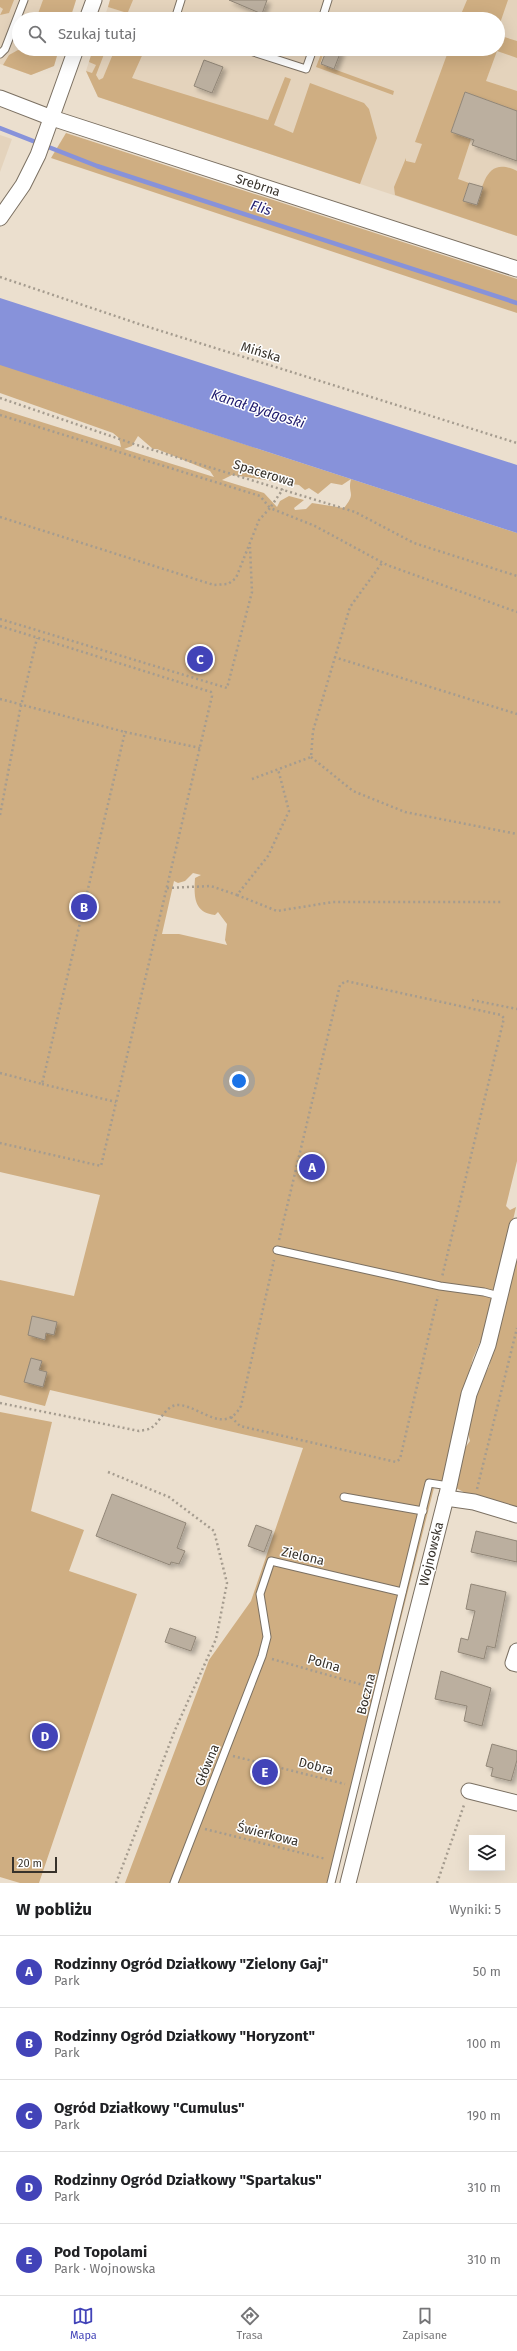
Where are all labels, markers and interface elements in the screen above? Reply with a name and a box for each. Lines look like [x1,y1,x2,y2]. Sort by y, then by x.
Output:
search box [12,12,505,56]
icon: search [26,23,48,45]
text: Szukaj tutaj [58,25,136,43]
street label: Srebrna [234,171,282,199]
water label: Flis [248,197,274,220]
street label: Mińska [239,339,283,365]
water label: Kanał Bydgoski [209,386,307,432]
street label: Spacerowa [232,457,296,489]
pin: C [187,644,213,674]
pin: B [71,892,97,922]
your location [229,1071,249,1091]
pin: A [299,1152,325,1182]
street label: Wojnowska [416,1520,446,1588]
street label: Zielona [280,1544,326,1568]
street label: Polna [306,1651,342,1675]
street label: Boczna [354,1672,378,1716]
pin: D [32,1721,58,1751]
street label: Główna [192,1742,222,1788]
street label: Dobra [297,1754,335,1778]
pin: E [252,1757,278,1787]
street label: Świerkowa [236,1819,300,1849]
map controls [469,1835,505,1871]
button: layers [469,1835,505,1871]
scale bar [12,1855,57,1874]
text: 20 m [18,1857,42,1870]
text: W pobliżu [16,1899,92,1920]
text: Wyniki: 5 [449,1902,501,1917]
text: Rodzinny Ogród Działkowy "Zielony Gaj" [54,1955,328,1973]
text: A [25,1964,33,1979]
text: 50 m [473,1964,501,1979]
text: Park [54,1973,80,1988]
text: Rodzinny Ogród Działkowy "Horyzont" [54,2027,315,2045]
text: B [25,2036,33,2051]
text: 100 m [466,2036,501,2051]
text: Park [54,2045,80,2060]
text: Ogród Działkowy "Cumulus" [54,2099,245,2117]
text: C [25,2108,33,2123]
text: 190 m [467,2108,501,2123]
text: Park [54,2117,80,2132]
text: Rodzinny Ogród Działkowy "Spartakus" [54,2171,322,2189]
text: D [25,2180,33,2195]
text: 310 m [467,2180,501,2195]
text: Park [54,2189,80,2204]
text: Pod Topolami [54,2243,147,2261]
text: E [26,2252,32,2267]
text: 310 m [467,2252,501,2267]
text: Park · Wojnowska [54,2261,156,2276]
tab: Mapa [70,2305,97,2342]
tab: Trasa [237,2305,263,2342]
tab: Zapisane [402,2305,447,2342]

